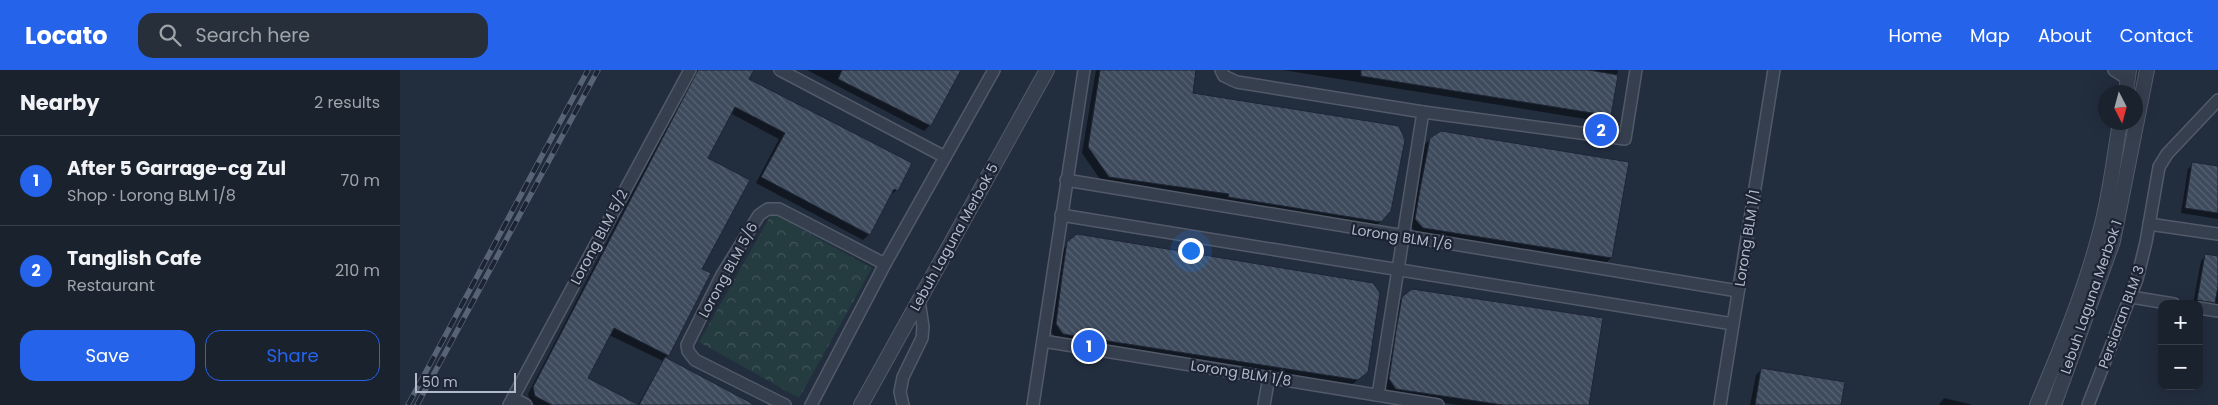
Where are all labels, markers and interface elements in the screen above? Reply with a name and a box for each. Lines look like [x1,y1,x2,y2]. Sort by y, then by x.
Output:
search box [138,13,488,58]
text: Locato [25,19,108,52]
icon: search [156,21,184,49]
text: Search here [196,22,310,49]
text: Home [1888,23,1942,48]
text: Map [1970,23,2010,48]
text: About [2038,23,2092,48]
text: Contact [2120,23,2193,48]
north arrow [2098,85,2143,130]
text: Nearby [20,88,100,117]
text: 2 results [314,91,380,114]
pin: 2 [1585,111,1617,149]
text: After 5 Garrage-cg Zul [67,155,286,182]
street label: Lebuh Laguna Merbok 5 [905,160,1003,314]
text: 1 [33,169,39,192]
text: 70 m [340,169,380,192]
text: Shop · Lorong BLM 1/8 [67,184,236,207]
street label: Lorong BLM 5/2 [565,186,633,288]
street label: Lorong BLM 1/1 [1730,188,1764,288]
street label: Lebuh Laguna Merbok 1 [2055,217,2127,377]
street label: Lorong BLM 5/6 [694,219,763,321]
street label: Lorong BLM 1/6 [1350,219,1454,255]
your location [1178,238,1204,264]
text: Tanglish Cafe [67,245,201,272]
text: 2 [31,259,41,282]
text: 210 m [335,259,380,282]
street label: Persiaran BLM 3 [2093,263,2149,371]
text: Restaurant [67,274,155,297]
map controls [2158,300,2203,390]
button: + [2158,300,2203,345]
pin: 1 [1073,327,1105,365]
button: Save [20,330,195,381]
button: Share [205,330,380,381]
button: − [2158,345,2203,390]
street label: Lorong BLM 1/8 [1189,355,1293,391]
scale bar [415,370,516,393]
text: 50 m [422,372,458,392]

